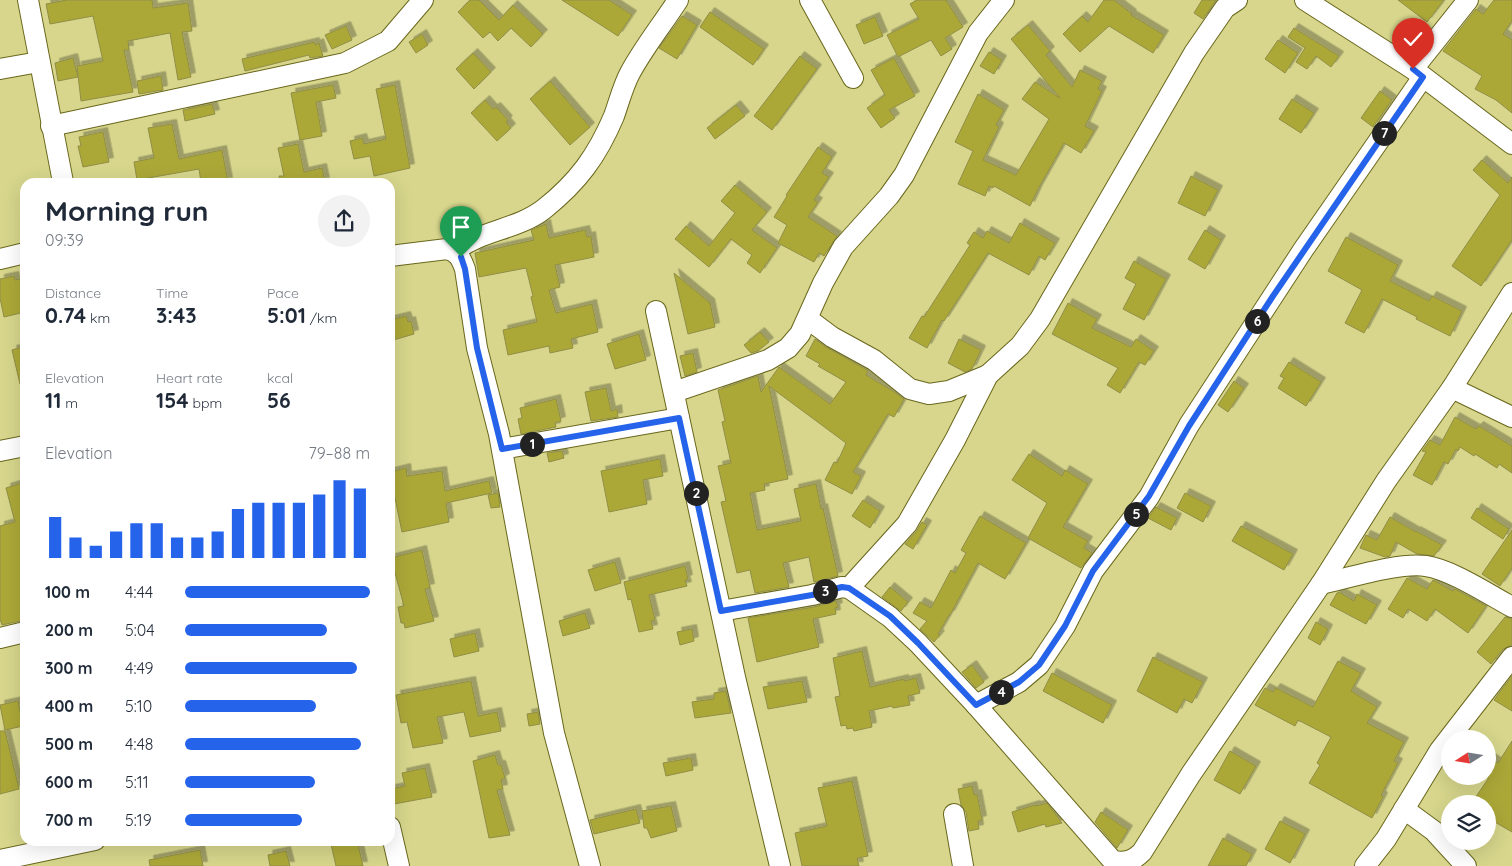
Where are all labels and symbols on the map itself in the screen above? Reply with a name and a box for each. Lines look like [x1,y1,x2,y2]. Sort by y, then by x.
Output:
pin [1392,18,1434,69]
pin: 7 [1372,120,1396,146]
pin [440,206,482,257]
pin: 6 [1244,308,1270,334]
pin: 1 [520,432,544,456]
pin: 2 [684,480,708,506]
pin: 5 [1124,502,1148,526]
pin: 3 [812,578,838,604]
pin: 4 [988,680,1014,704]
north arrow [1441,730,1496,785]

